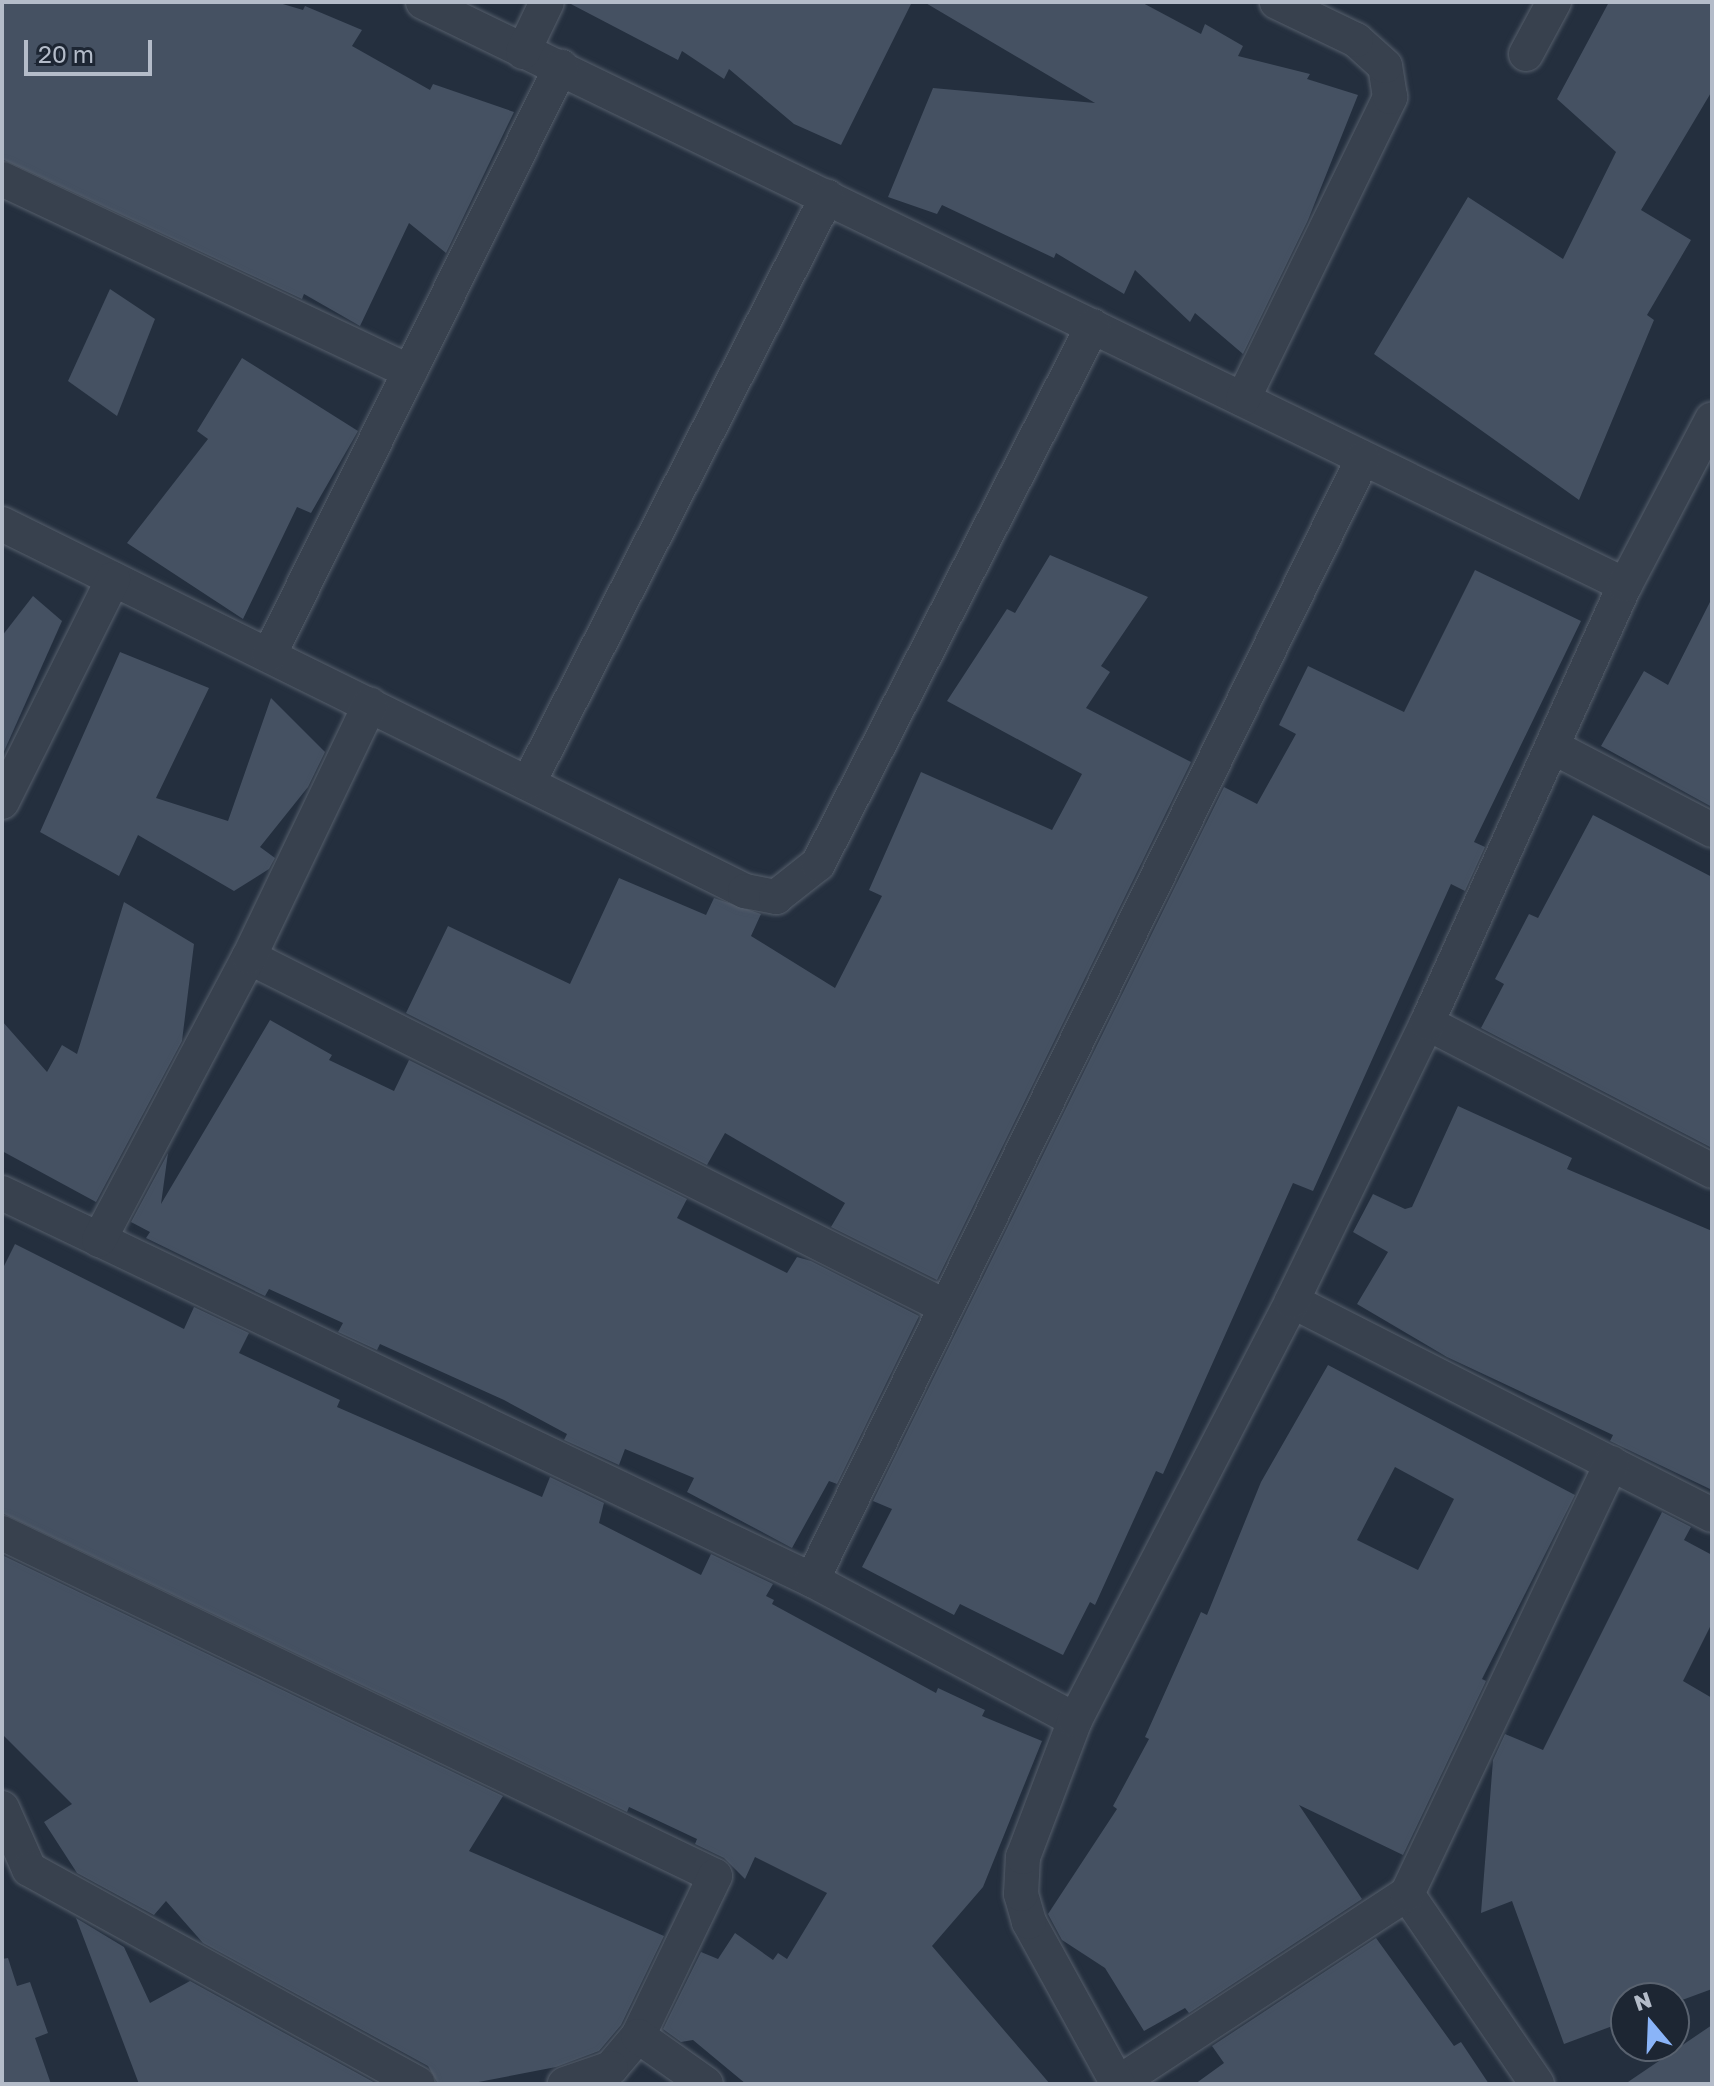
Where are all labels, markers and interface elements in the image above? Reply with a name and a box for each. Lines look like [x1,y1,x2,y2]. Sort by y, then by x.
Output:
scale bar [28,24,156,74]
text: 20 m [38,39,94,68]
north arrow [1610,1982,1690,2062]
text: N [1630,1985,1655,2016]

